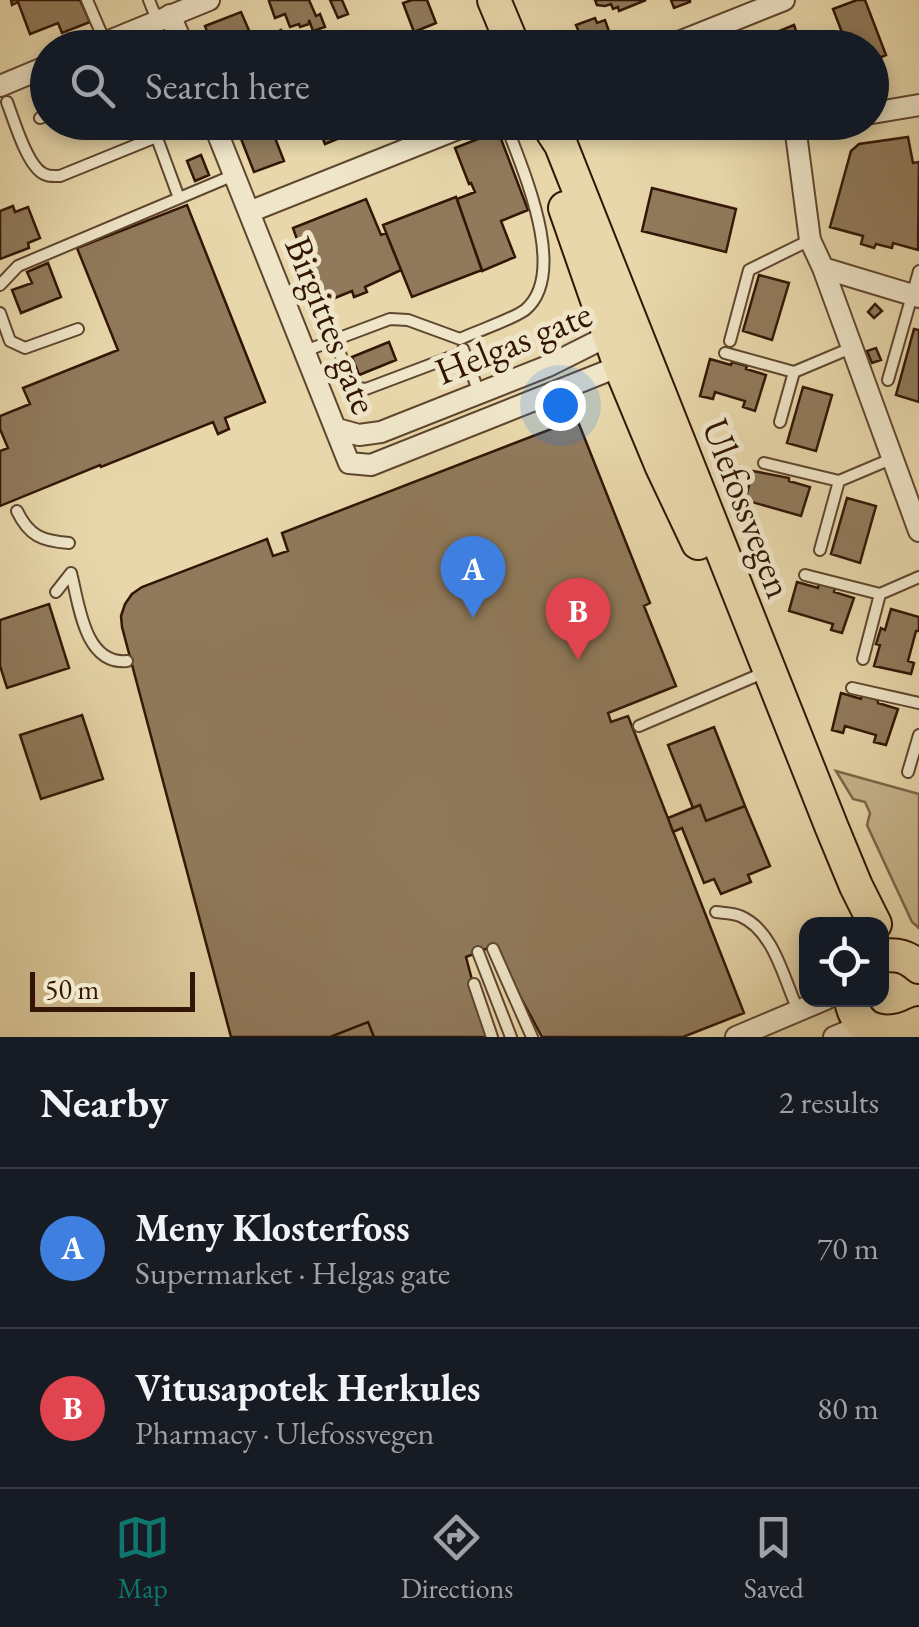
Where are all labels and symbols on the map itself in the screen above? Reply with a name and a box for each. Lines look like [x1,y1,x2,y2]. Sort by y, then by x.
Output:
street label: Birgittes gate [274,229,390,421]
street label: Helgas gate [427,288,599,396]
your location [535,380,586,431]
street label: Ulefossvegen [691,411,805,605]
pin: A [440,536,506,618]
pin: B [546,578,610,660]
scale bar [30,967,195,1011]

